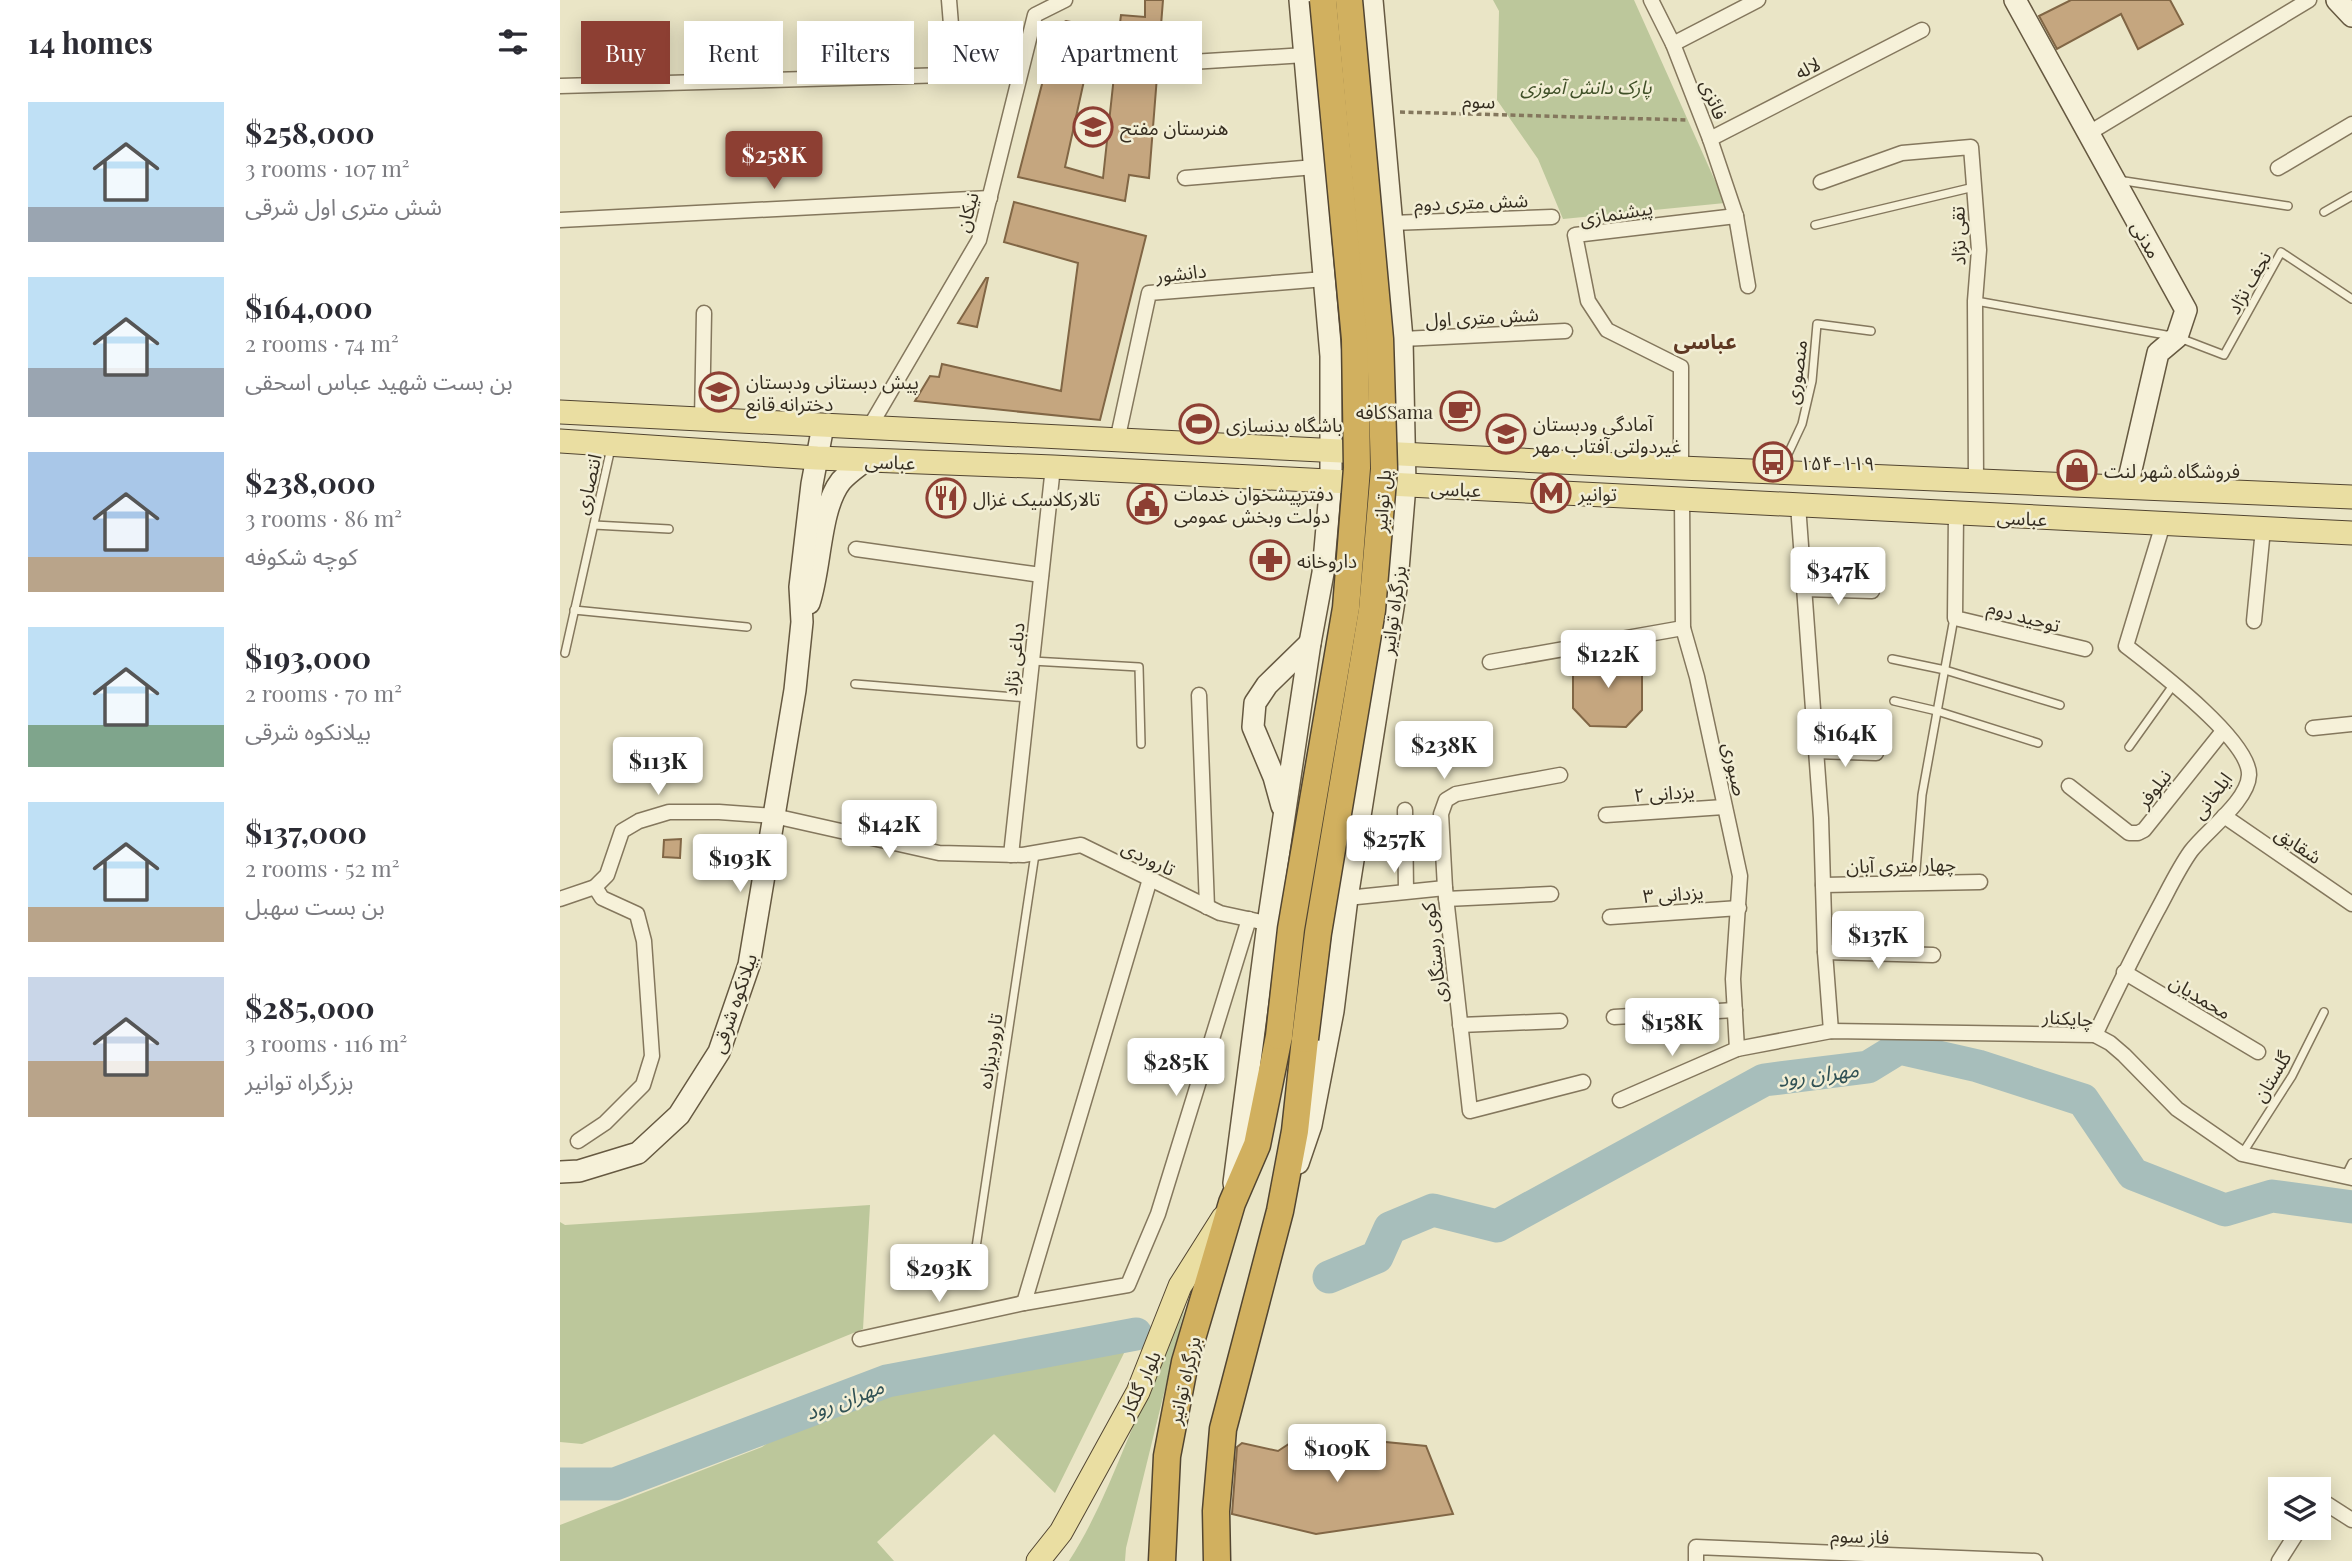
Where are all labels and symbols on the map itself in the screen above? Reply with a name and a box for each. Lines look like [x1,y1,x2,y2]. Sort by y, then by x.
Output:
street label: لاله [1790,50,1824,84]
park label: پارک دانش آموزی [1520,73,1652,100]
street label: فائزی [1695,75,1735,123]
street label: سوم [1462,86,1496,117]
school or university icon: هنرستان مفتح [1072,106,1114,148]
place label: هنرستان مفتح [1120,114,1229,143]
pin: $258K [725,132,823,191]
street label: شش متری دوم [1413,186,1529,219]
street label: نیکان [948,189,984,235]
street label: پیشنمازی [1578,193,1654,232]
street label: تقی نژاد [1943,206,1971,266]
street label: مدنی [2126,216,2168,262]
street label: نجف نژاد [2220,246,2276,318]
street label: دانشور [1153,256,1208,288]
street label: شش متری اول [1425,300,1539,332]
district label: عباسی [1673,326,1737,354]
street label: منصوری [1778,338,1812,406]
place label: پیش دبستانی ودبستان دخترانه قانع [746,368,919,419]
school or university icon: پیش دبستانی ودبستان دخترانه قانع [698,371,740,413]
cafe icon: کافهSama [1439,390,1481,432]
place label: کافهSama [1356,398,1434,424]
sports icon: باشگاه بدنسازی [1178,403,1220,445]
place label: آمادگی ودبستان غیردولتی آفتاب مهر [1532,410,1681,458]
place label: باشگاه بدنسازی [1226,411,1343,437]
school or university icon: آمادگی ودبستان غیردولتی آفتاب مهر [1485,413,1527,455]
bus stop icon: ۱۵۴-۱۱۹ [1752,441,1794,483]
street label: عباسى [864,447,916,475]
place label: ۱۵۴-۱۱۹ [1800,449,1875,475]
shop icon: فروشگاه شهر لنت [2056,449,2098,491]
street label: انتصاری [567,451,607,517]
place label: فروشگاه شهر لنت [2104,457,2240,483]
street label: پل توانیر [1366,469,1397,535]
metro station icon: توانیر [1530,472,1572,514]
street label: عباسى [1430,474,1482,502]
restaurant icon: تالارکلاسیک غزال [925,477,967,519]
place label: دفترپیشخوان خدمات دولت وبخش عمومی [1174,480,1334,528]
place label: توانیر [1577,480,1617,506]
public building icon: دفترپیشخوان خدمات دولت وبخش عمومی [1126,483,1168,525]
place label: تالارکلاسیک غزال [973,485,1100,511]
street label: عباسى [1996,503,2048,531]
pharmacy icon: داروخانه [1249,539,1291,581]
place label: داروخانه [1297,547,1357,573]
pin: $347K [1789,548,1887,607]
street label: بزرگراه توانیر [1373,564,1411,657]
street label: توحید دوم [1984,593,2063,640]
street label: دباغی نژاد [996,621,1030,697]
pin: $122K [1559,630,1657,690]
pin: $164K [1796,710,1894,769]
pin: $238K [1395,722,1493,781]
pin: $113K [609,738,707,797]
street label: صبوری [1718,740,1754,798]
street label: نیلوفر [2129,763,2176,814]
street label: ایلخانی [2185,766,2237,824]
street label: یزدانی ۲ [1633,777,1695,807]
pin: $142K [840,800,938,860]
pin: $257K [1345,816,1443,875]
street label: شقایق [2271,819,2327,869]
street label: تاروردی [1118,833,1180,881]
pin: $193K [691,834,789,894]
street label: چهار متری آبان [1846,850,1956,879]
street label: یزدانی ۳ [1642,878,1704,908]
street label: کوی رستگاری [1414,900,1452,1005]
pin: $137K [1829,912,1927,971]
street label: بیلانکوه شرقی [704,950,762,1056]
street label: محمدیان [2165,967,2237,1025]
pin: $158K [1623,998,1721,1058]
street label: چایکنار [2041,1002,2094,1033]
street label: تاروردیزاده [970,1011,1008,1091]
pin: $285K [1127,1038,1225,1098]
street label: گلستان [2246,1045,2297,1106]
water label: مهران رود [1776,1054,1860,1092]
pin: $293K [890,1244,988,1304]
street label: بزرگراه توانیر [1160,1333,1206,1428]
street label: بلوار گلکار [1112,1346,1166,1423]
water label: مهران رود [801,1371,887,1425]
pin: $109K [1288,1424,1386,1484]
street label: فاز سوم [1830,1521,1890,1552]

